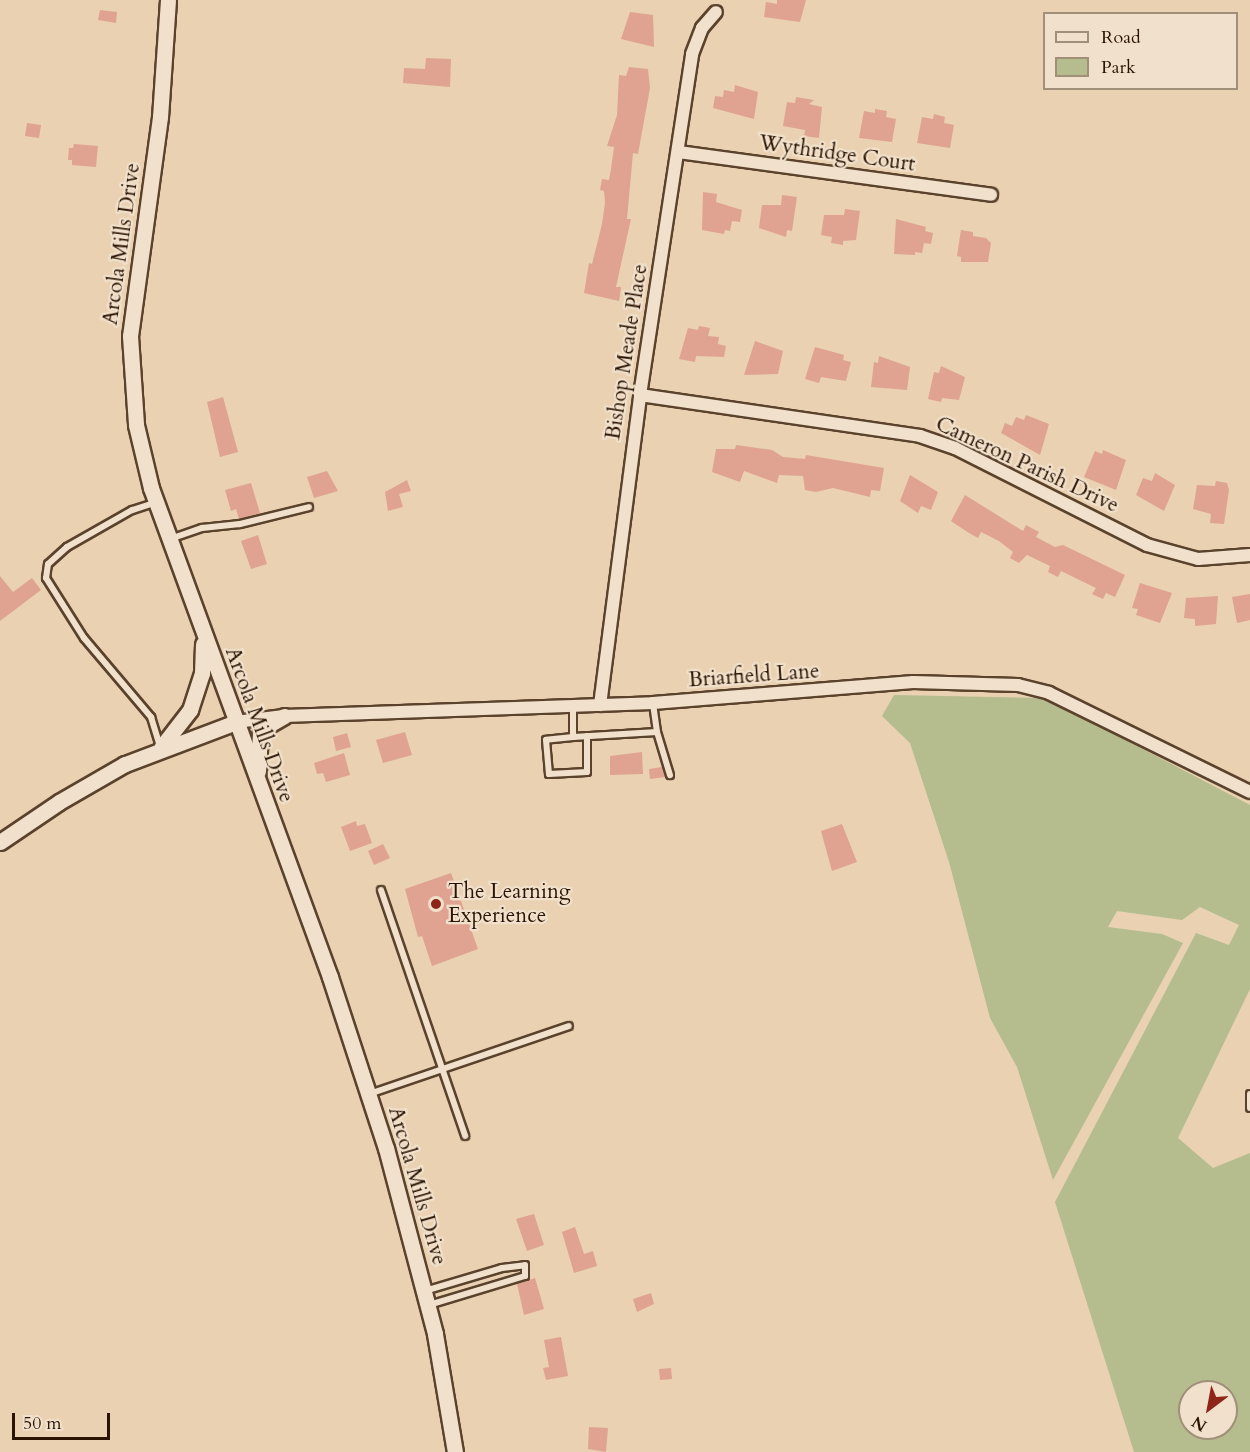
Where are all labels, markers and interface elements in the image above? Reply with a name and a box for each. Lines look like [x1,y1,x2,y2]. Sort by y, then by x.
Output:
legend [1043,12,1238,90]
text: Road [1101,25,1141,50]
text: Park [1101,55,1136,80]
street label: Wythridge Court [757,131,917,177]
street label: Arcola Mills Drive [98,161,146,327]
street label: Bishop Meade Place [601,262,653,442]
street label: Cameron Parish Drive [931,412,1123,518]
street label: Arcola Mills Drive [219,644,299,806]
street label: Briarfield Lane [688,659,820,693]
place label: The Learning Experience [448,879,571,929]
marker: The Learning Experience [429,897,443,911]
street label: Arcola Mills Drive [382,1104,452,1268]
north arrow [1178,1380,1238,1440]
scale bar [15,1401,112,1439]
text: 50 m [23,1411,62,1436]
text: N [1188,1411,1211,1437]

